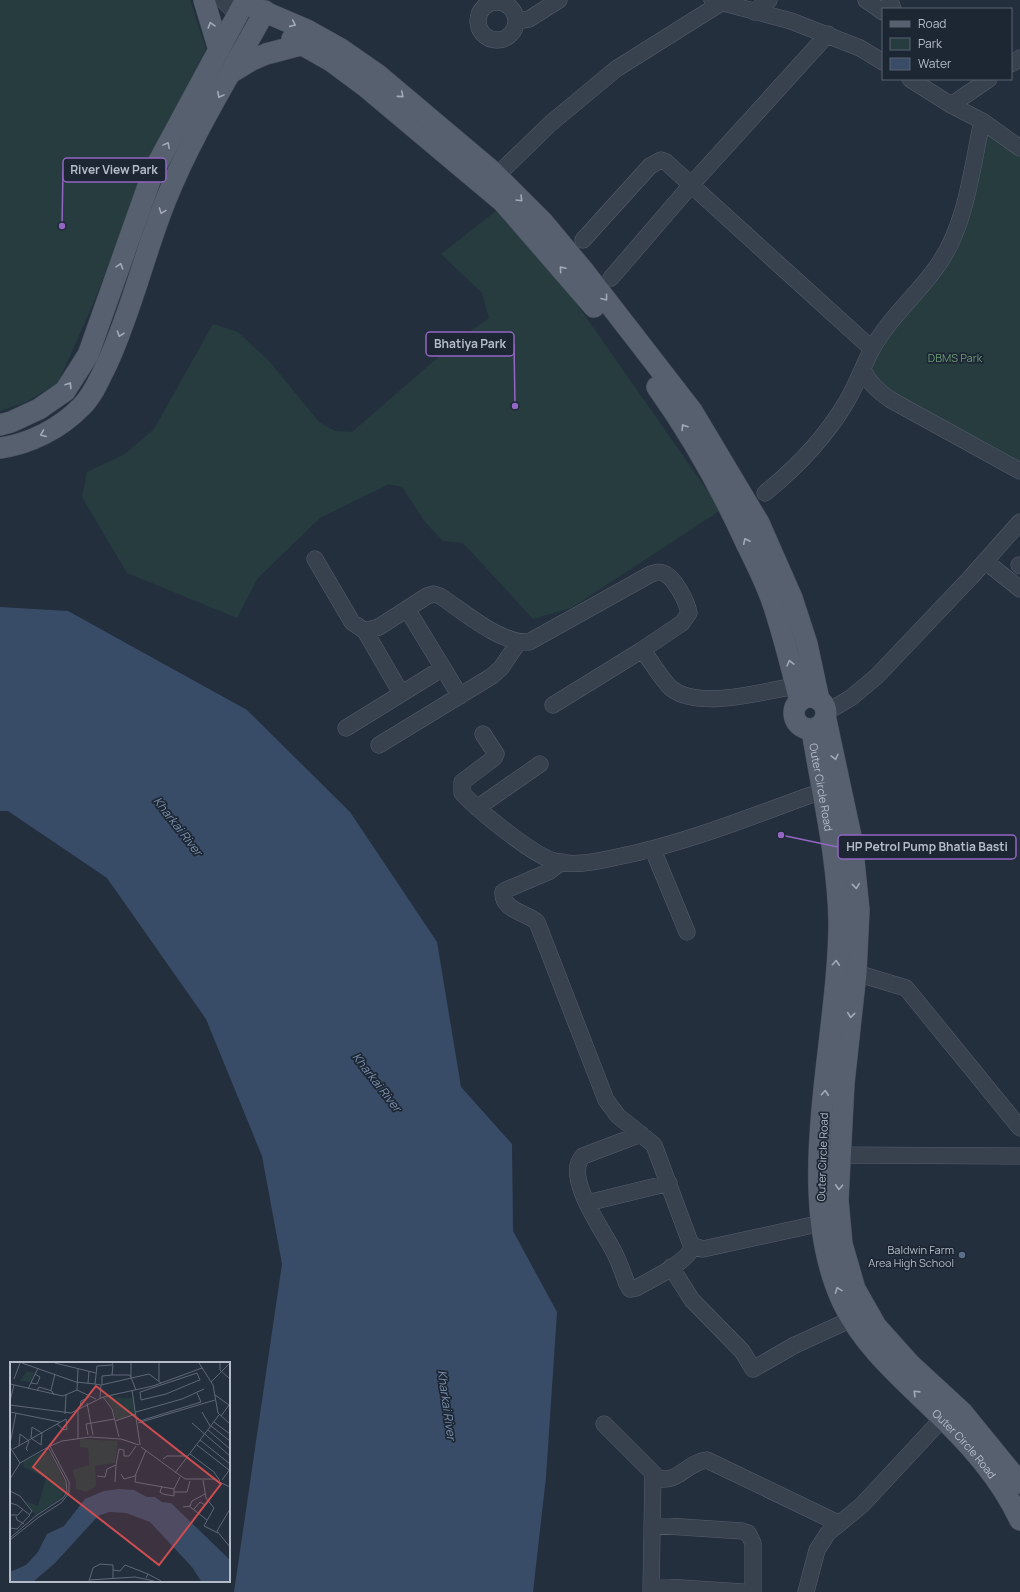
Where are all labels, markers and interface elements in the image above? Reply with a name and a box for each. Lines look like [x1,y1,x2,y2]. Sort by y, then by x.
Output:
legend [882,8,1012,80]
text: Road [918,15,946,32]
one-way arrow [289,19,296,27]
one-way arrow [207,22,216,29]
text: Park [918,35,943,52]
text: Water [918,55,952,72]
one-way arrow [397,90,404,97]
one-way arrow [217,91,224,98]
one-way arrow [163,142,170,150]
callout: River View Park [63,158,166,182]
text: River View Park [70,161,158,178]
one-way arrow [515,194,523,202]
one-way arrow [158,208,166,215]
one-way arrow [115,263,124,270]
one-way arrow [559,266,567,274]
one-way arrow [600,293,607,300]
one-way arrow [116,330,125,337]
callout: Bhatiya Park [426,332,514,356]
text: Bhatiya Park [434,335,507,352]
park label: DBMS Park [928,350,983,365]
one-way arrow [64,382,72,389]
one-way arrow [681,424,688,431]
one-way arrow [40,429,47,437]
one-way arrow [743,538,751,546]
one-way arrow [786,660,795,667]
street label: Outer Circle Road [807,742,837,832]
one-way arrow [830,754,839,761]
water label: Kharkai River [150,793,207,860]
callout: HP Petrol Pump Bhatia Basti [838,835,1016,859]
text: HP Petrol Pump Bhatia Basti [846,838,1008,855]
one-way arrow [852,882,861,889]
one-way arrow [832,960,841,966]
one-way arrow [847,1012,856,1018]
water label: Kharkai River [349,1049,406,1116]
one-way arrow [820,1090,829,1096]
street label: Outer Circle Road [813,1112,831,1202]
one-way arrow [834,1184,843,1190]
place label: Baldwin Farm Area High School [868,1242,954,1270]
marker: Baldwin Farm Area High School [957,1250,967,1260]
one-way arrow [835,1287,843,1294]
inset map [10,1362,230,1582]
water label: Kharkai River [434,1369,461,1443]
one-way arrow [913,1390,921,1398]
street label: Outer Circle Road [930,1405,1000,1481]

